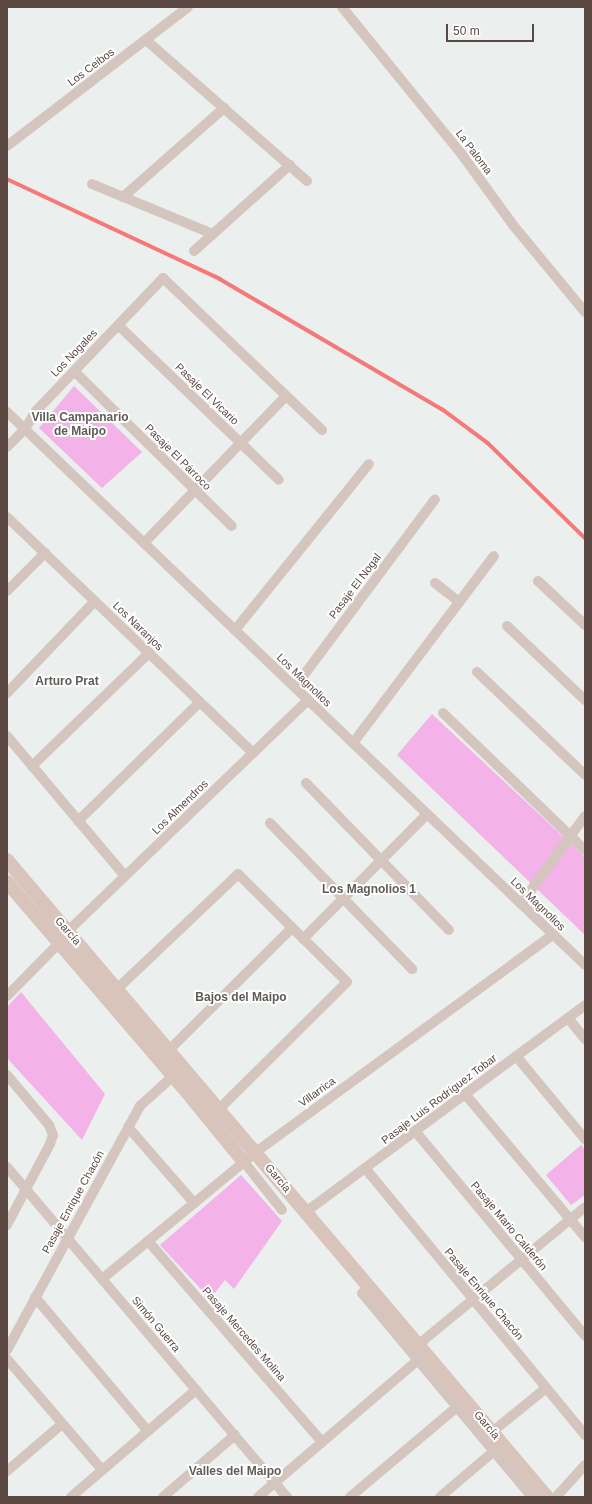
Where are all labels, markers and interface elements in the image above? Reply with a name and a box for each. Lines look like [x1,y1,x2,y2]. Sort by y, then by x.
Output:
scale bar [448,16,536,42]
text: 50 m [453,24,480,38]
street label: Los Ceibos [65,45,117,89]
street label: La Paloma [453,127,495,177]
street label: Los Nogales [48,326,100,380]
street label: Pasaje El Vicario [173,360,241,428]
district label: Villa Campanario de Maipo [31,411,129,439]
street label: Pasaje El Párroco [142,421,214,493]
street label: Pasaje El Nogal [326,551,384,621]
street label: Los Naranjos [110,599,166,653]
street label: Los Magnolios [274,651,334,709]
district label: Arturo Prat [35,675,99,689]
street label: Los Almendros [149,777,211,837]
street label: Los Magnolios [508,875,568,933]
district label: Los Magnolios 1 [322,883,416,897]
street label: García [52,914,84,948]
district label: Bajos del Maipo [195,991,287,1005]
street label: Pasaje Luis Rodríguez Tobar [379,1051,499,1147]
street label: Villarrica [296,1074,338,1110]
street label: Pasaje Enrique Chacón [39,1148,107,1256]
street label: García [262,1161,294,1195]
street label: Pasaje Mario Calderón [468,1179,550,1273]
street label: Pasaje Enrique Chacón [442,1245,526,1343]
street label: Pasaje Mercedes Molina [200,1284,288,1384]
street label: Simón Guerra [129,1294,183,1354]
street label: García [471,1408,503,1442]
district label: Valles del Maipo [189,1465,281,1479]

